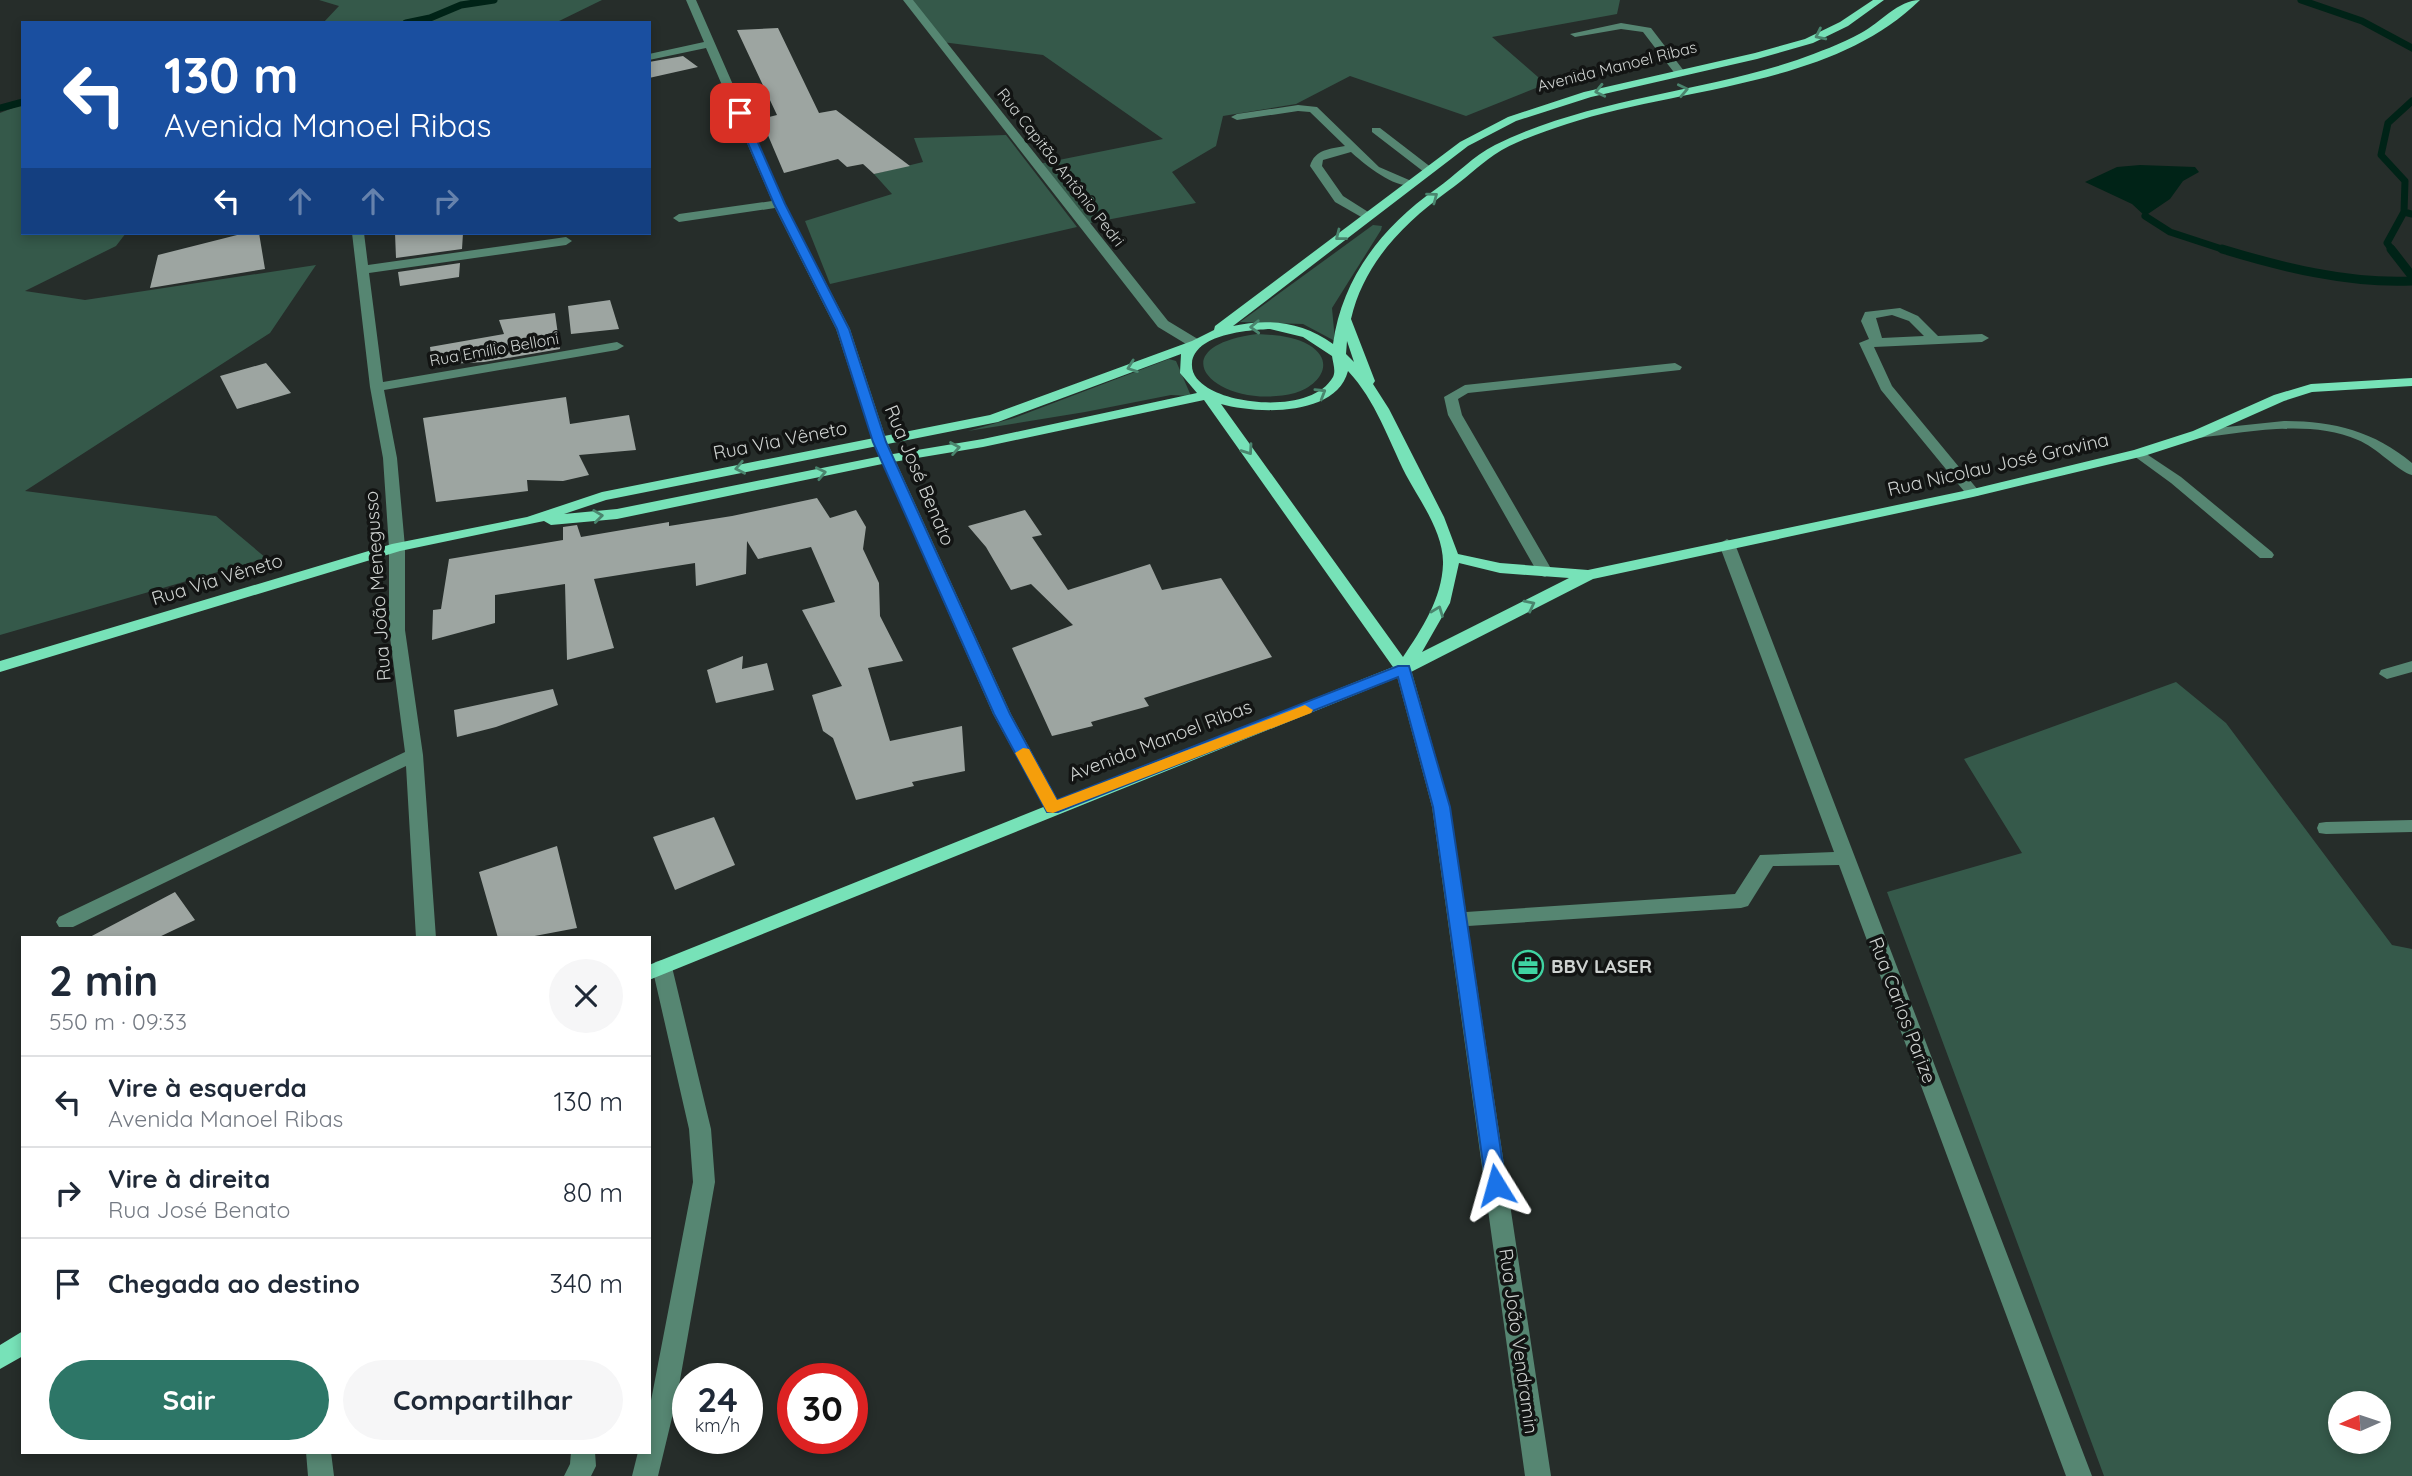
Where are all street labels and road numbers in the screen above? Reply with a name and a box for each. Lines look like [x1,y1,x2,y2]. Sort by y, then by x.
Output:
street label: Avenida Manoel Ribas [1535,36,1699,96]
street label: Rua Capitão Antônio Pedri [993,84,1129,250]
street label: Rua Emílio Belloni [428,328,560,370]
street label: Rua José Benato [880,401,960,549]
street label: Rua Via Vêneto [711,415,849,465]
street label: Rua Nicolau José Gravina [1885,427,2111,501]
street label: Rua João Menegusso [358,490,396,682]
street label: Rua Via Vêneto [148,548,286,610]
street label: Avenida Manoel Ribas [1065,694,1255,786]
street label: Rua Carlos Parize [1864,933,1942,1087]
street label: Rua João Vendramin [1494,1247,1544,1435]

